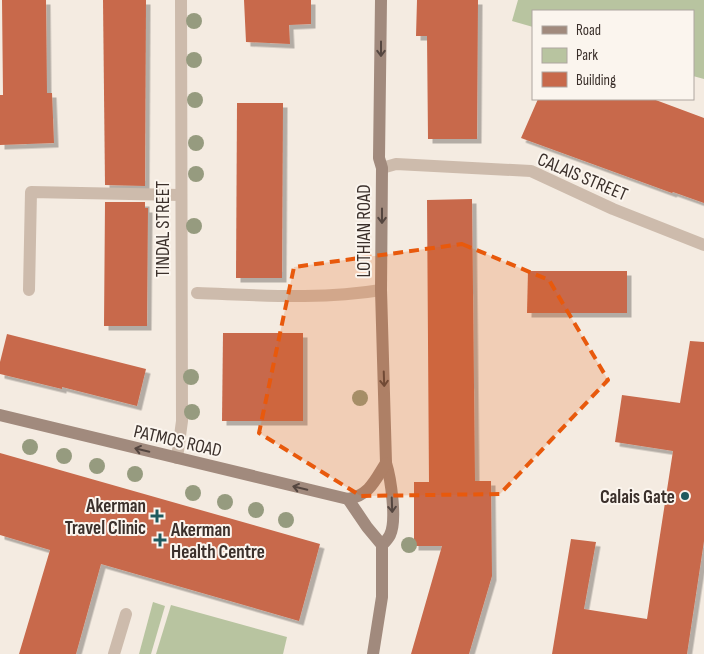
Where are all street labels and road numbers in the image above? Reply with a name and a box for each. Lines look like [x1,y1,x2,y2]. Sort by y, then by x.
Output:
street label: CALAIS STREET [534,148,631,207]
street label: TINDAL STREET [152,181,175,277]
street label: LOTHIAN ROAD [353,184,376,278]
street label: PATMOS ROAD [131,420,224,463]

